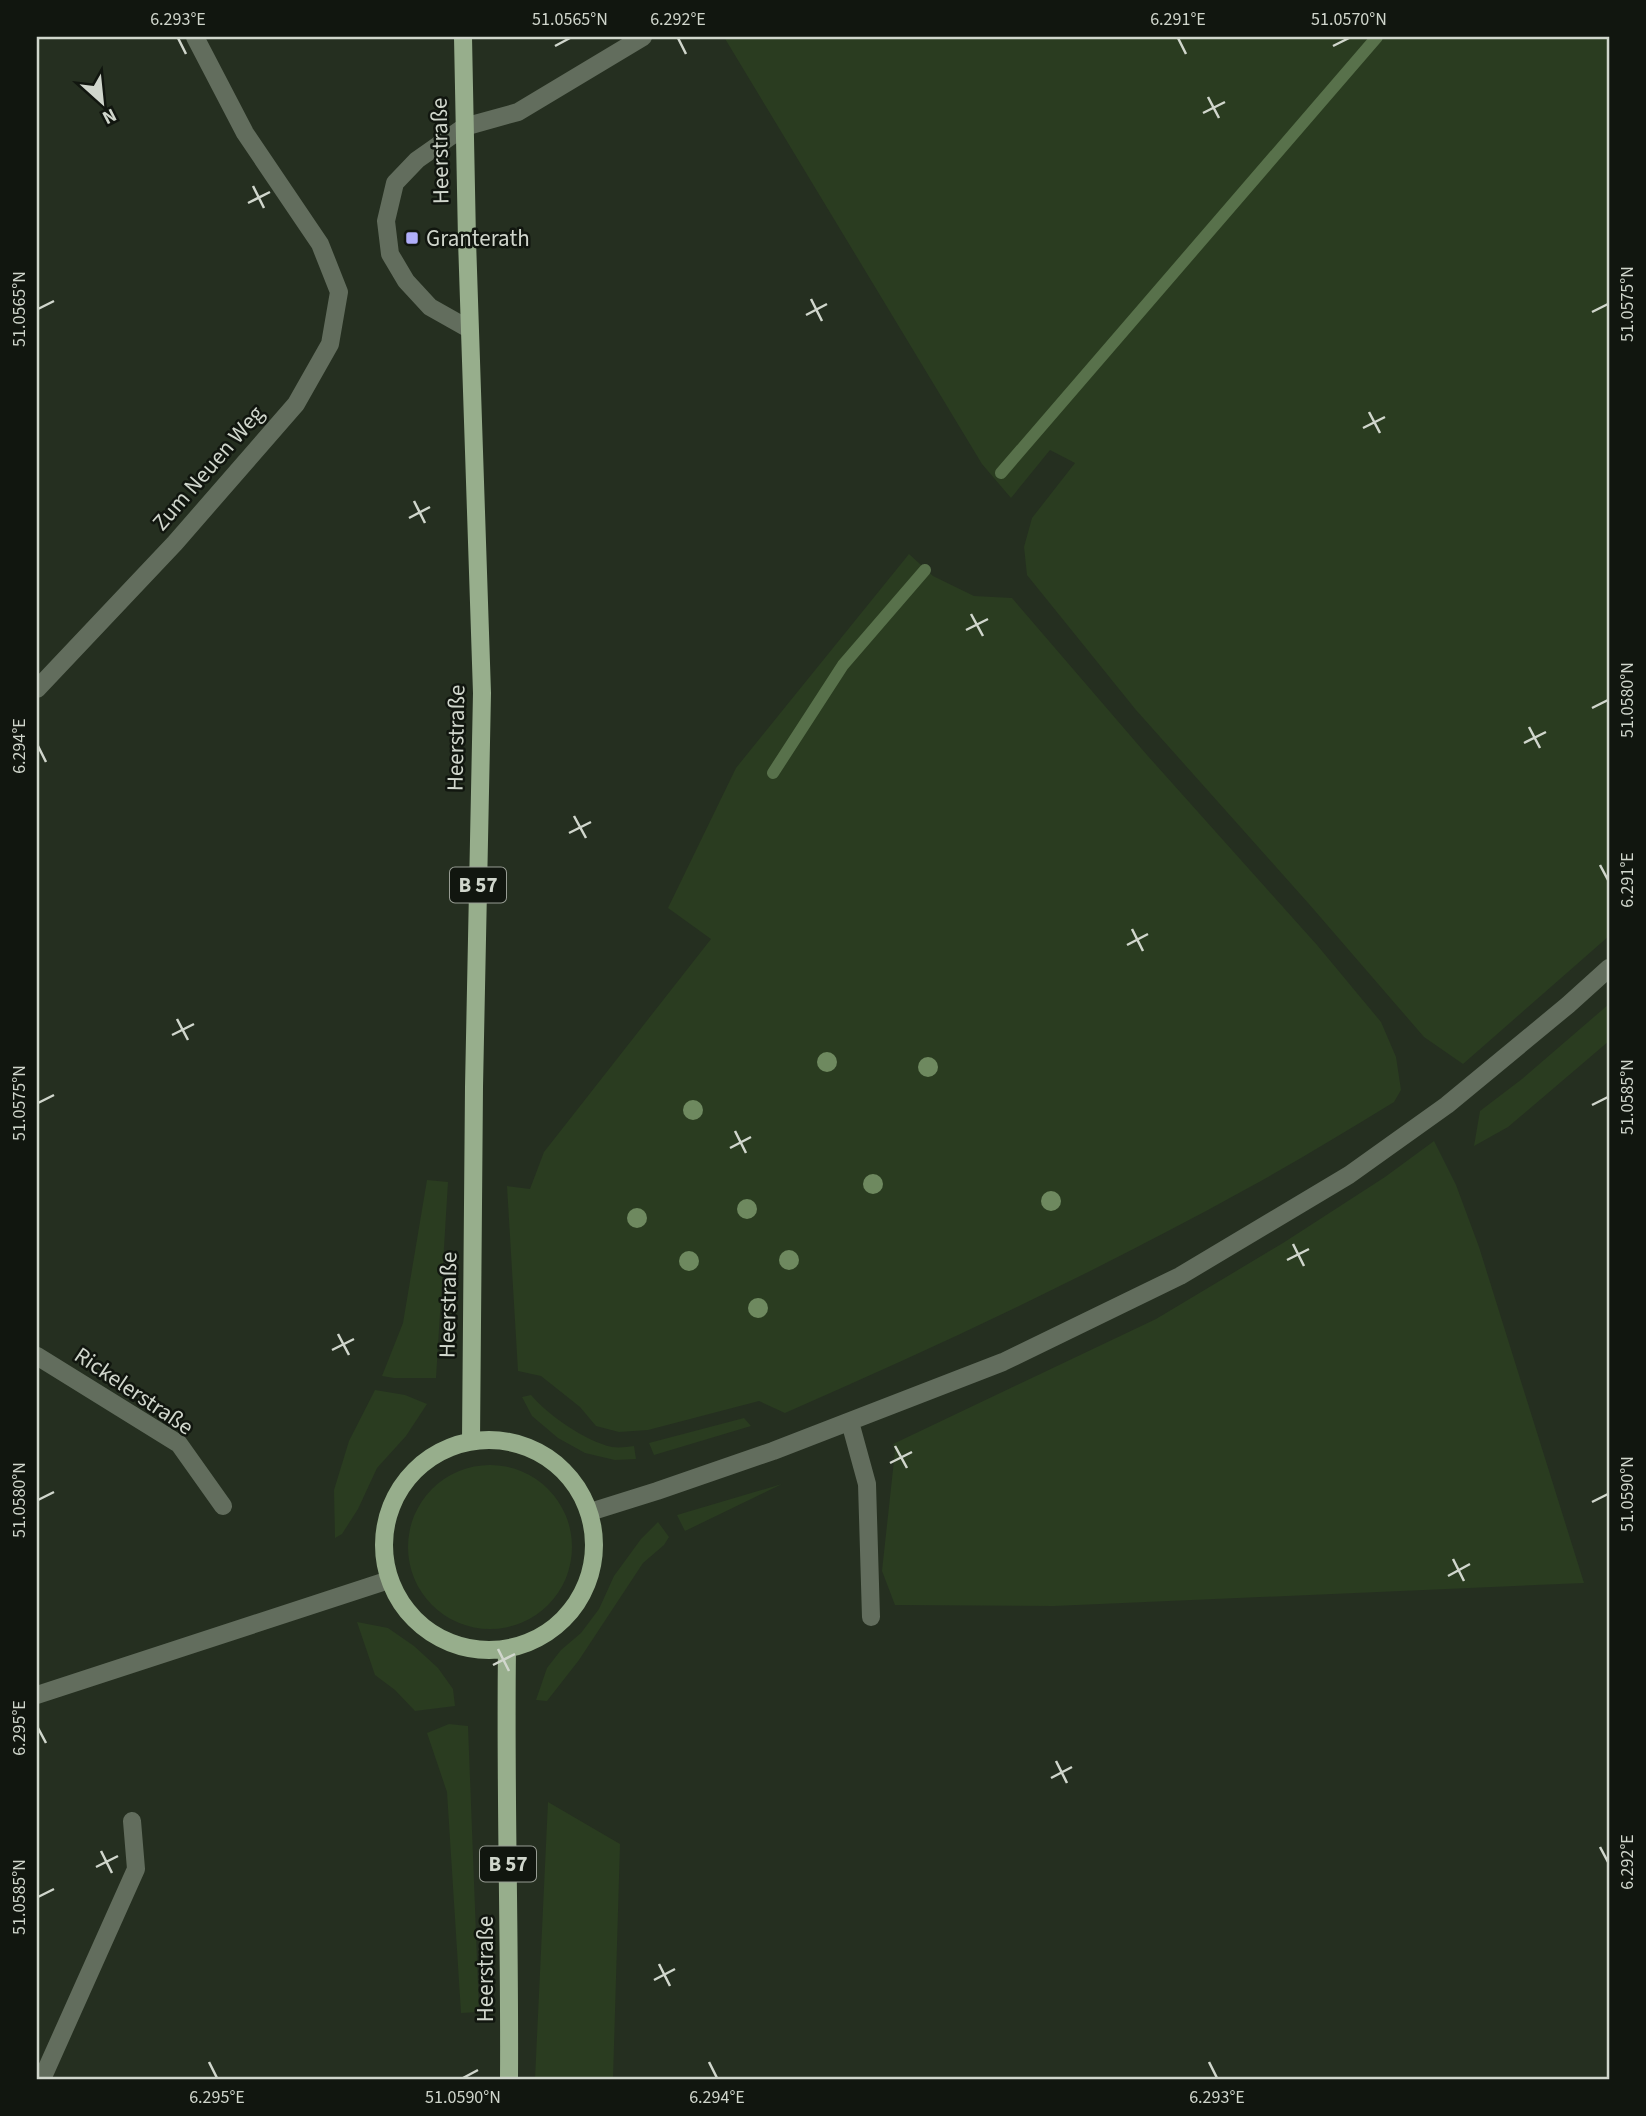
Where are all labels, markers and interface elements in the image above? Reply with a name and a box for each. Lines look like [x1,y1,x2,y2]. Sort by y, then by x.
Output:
text: 6.293°E [150,7,206,32]
text: 51.0565°N [532,7,608,32]
text: 6.292°E [650,7,706,32]
text: 6.291°E [1150,7,1206,32]
text: 51.0570°N [1311,7,1387,32]
north arrow [66,66,136,136]
street label: Heerstraße [423,98,457,204]
text: N [97,101,121,131]
place label: Granterath [426,222,530,255]
marker: Granterath [404,230,420,246]
text: 51.0575°N [1615,266,1640,342]
text: 51.0565°N [7,271,32,347]
street label: Zum Neuen Weg [144,398,272,538]
text: 51.0580°N [1615,662,1640,738]
street label: Heerstraße [439,685,473,791]
text: 6.294°E [7,718,32,774]
text: 6.291°E [1615,852,1640,908]
road number: B 57 [450,868,506,903]
text: 51.0585°N [1615,1059,1640,1135]
text: 51.0575°N [7,1065,32,1141]
street label: Heerstraße [431,1252,465,1358]
street label: Rickelerstraße [68,1339,200,1443]
text: 51.0590°N [1615,1456,1640,1532]
text: 51.0580°N [7,1462,32,1538]
text: 6.295°E [7,1700,32,1756]
text: 6.292°E [1615,1834,1640,1890]
road number: B 57 [480,1846,536,1882]
text: 51.0585°N [7,1859,32,1935]
street label: Heerstraße [469,1916,502,2022]
text: 6.295°E [189,2085,245,2110]
text: 51.0590°N [425,2085,501,2110]
text: 6.294°E [689,2085,745,2110]
text: 6.293°E [1189,2085,1245,2110]

